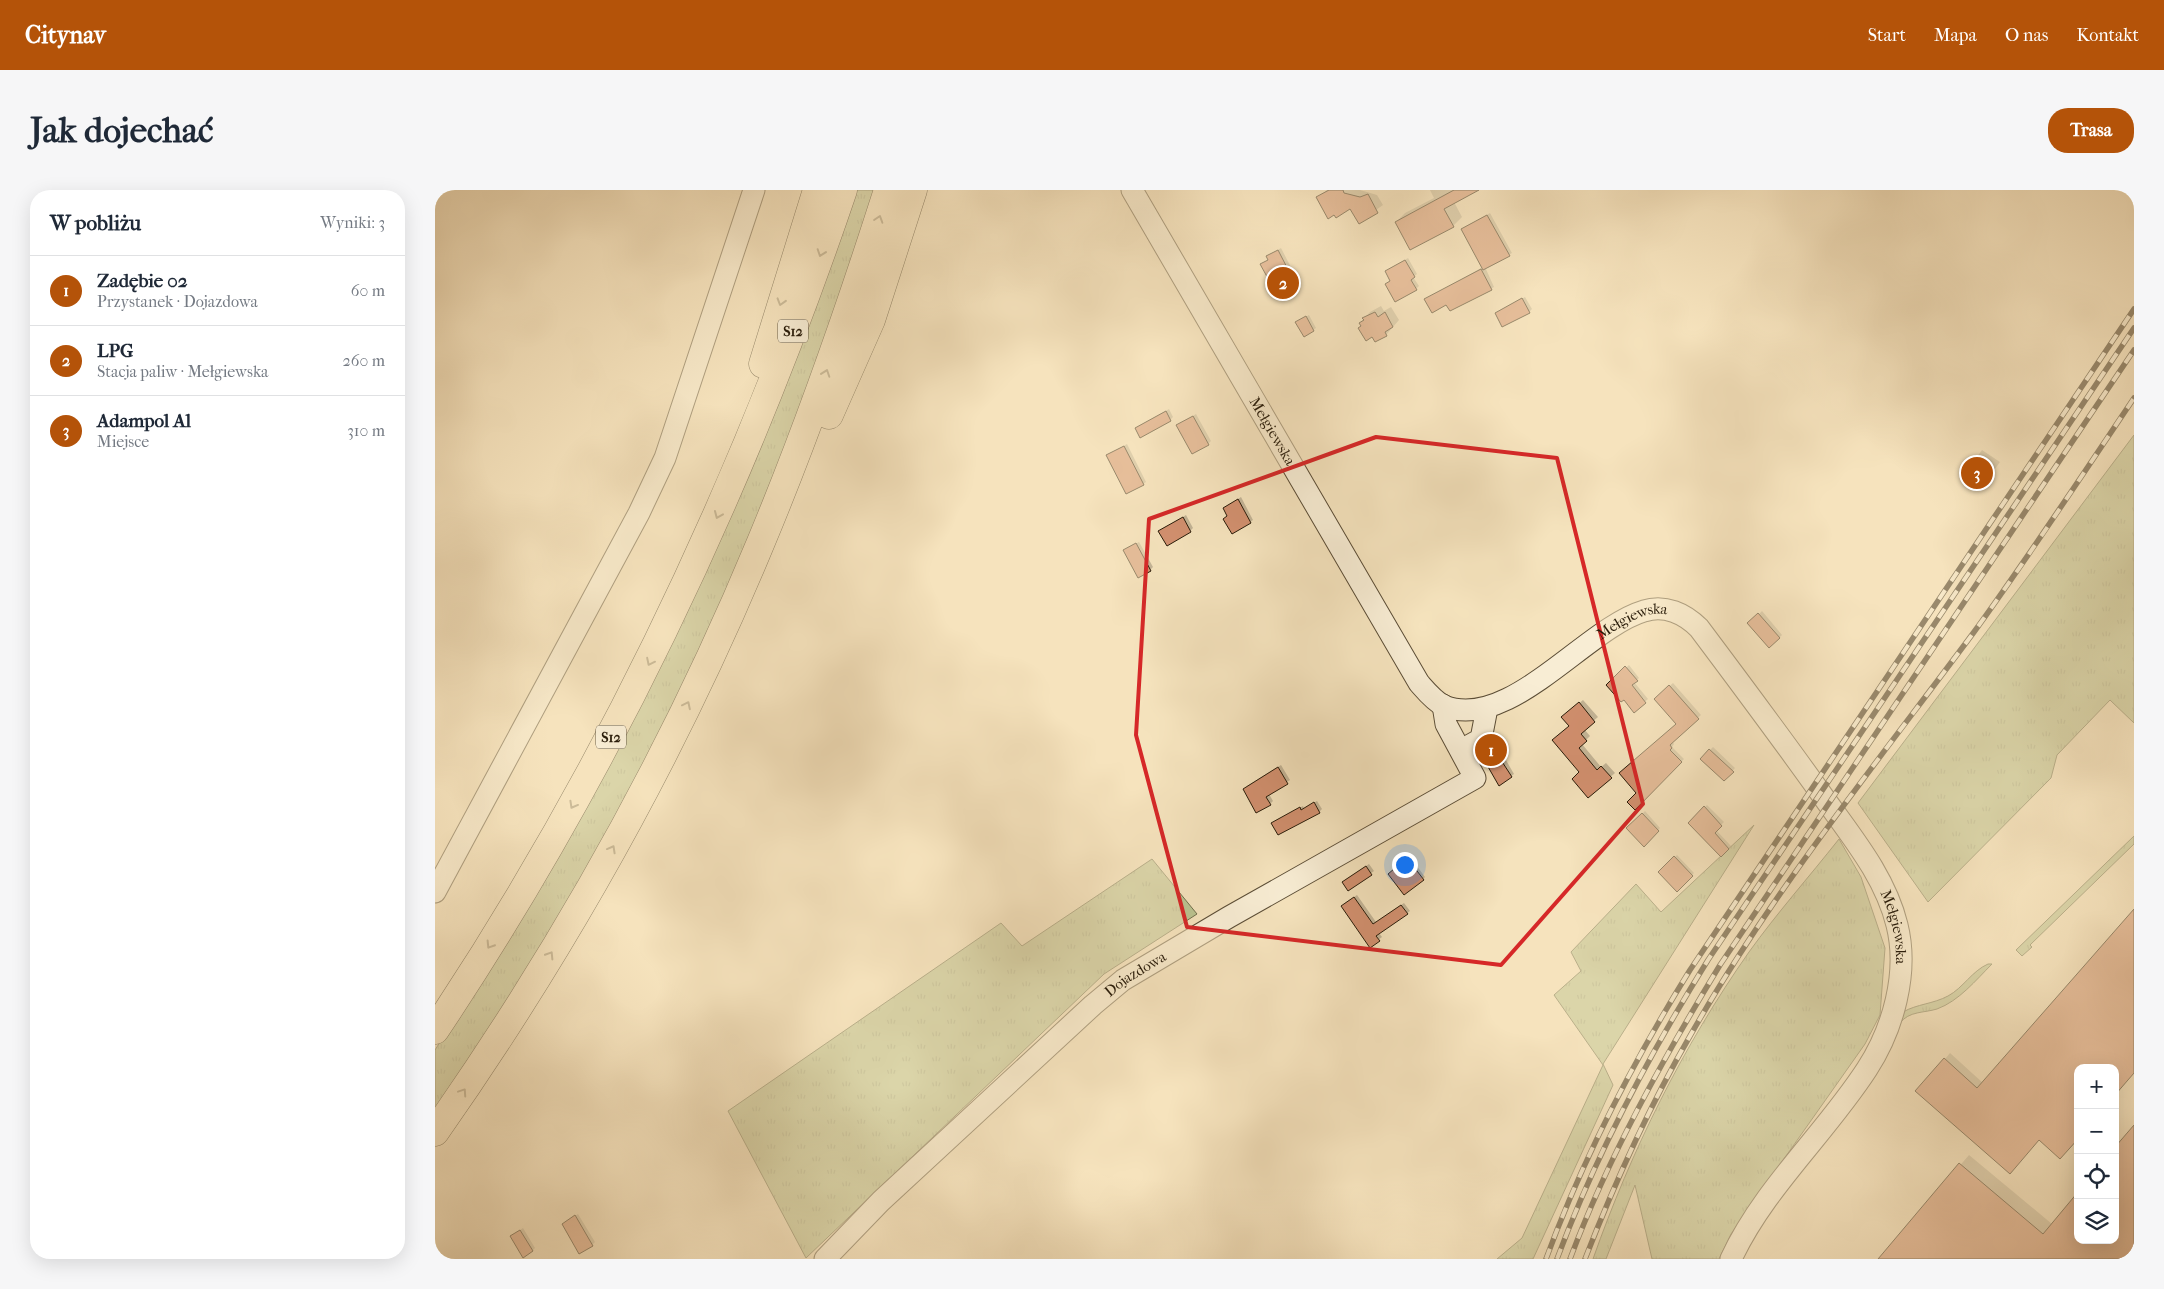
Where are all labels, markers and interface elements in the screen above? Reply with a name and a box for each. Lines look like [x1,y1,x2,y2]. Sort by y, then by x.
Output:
text: Citynav [25,21,106,49]
text: Start [1868,25,1906,46]
text: Mapa [1934,25,1977,46]
text: O nas [2005,25,2048,46]
text: Kontakt [2076,25,2139,46]
button: Trasa [2048,108,2134,153]
text: Jak dojechać [30,110,214,151]
text: W pobliżu [50,211,141,235]
text: Wyniki: 3 [320,213,385,232]
one-way arrow [873,216,883,224]
one-way arrow [817,248,827,256]
pin: 2 [1267,264,1299,302]
text: Zadębie 02 [97,270,187,292]
text: 1 [63,281,69,300]
text: 60 m [351,281,385,300]
text: Przystanek · Dojazdowa [97,292,258,311]
one-way arrow [777,297,787,305]
road number: S12 [778,320,808,342]
text: LPG [97,340,133,362]
text: 2 [62,351,70,370]
text: 260 m [343,351,385,370]
text: Stacja paliw · Mełgiewska [97,362,268,381]
one-way arrow [821,369,831,378]
street label: Mełgiewska [1245,394,1300,469]
text: Adampol Al [97,410,191,432]
text: 3 [63,421,69,440]
text: 310 m [347,421,385,440]
text: Miejsce [97,432,149,451]
pin: 3 [1961,454,1993,492]
one-way arrow [714,510,724,518]
street label: Mełgiewska [1593,600,1670,643]
one-way arrow [645,657,656,666]
one-way arrow [681,701,692,710]
road number: S12 [596,726,626,748]
pin: 1 [1475,731,1507,769]
one-way arrow [570,800,580,809]
one-way arrow [606,845,616,854]
your location [1392,852,1418,878]
street label: Mełgiewska [1877,887,1910,965]
one-way arrow [487,939,497,948]
street label: Dojazdowa [1101,947,1170,1001]
one-way arrow [544,952,554,961]
map controls [2074,1064,2119,1244]
button: + [2074,1064,2119,1109]
one-way arrow [457,1088,466,1098]
button: − [2074,1109,2119,1154]
button: locate [2074,1154,2119,1199]
button: layers [2074,1199,2119,1244]

